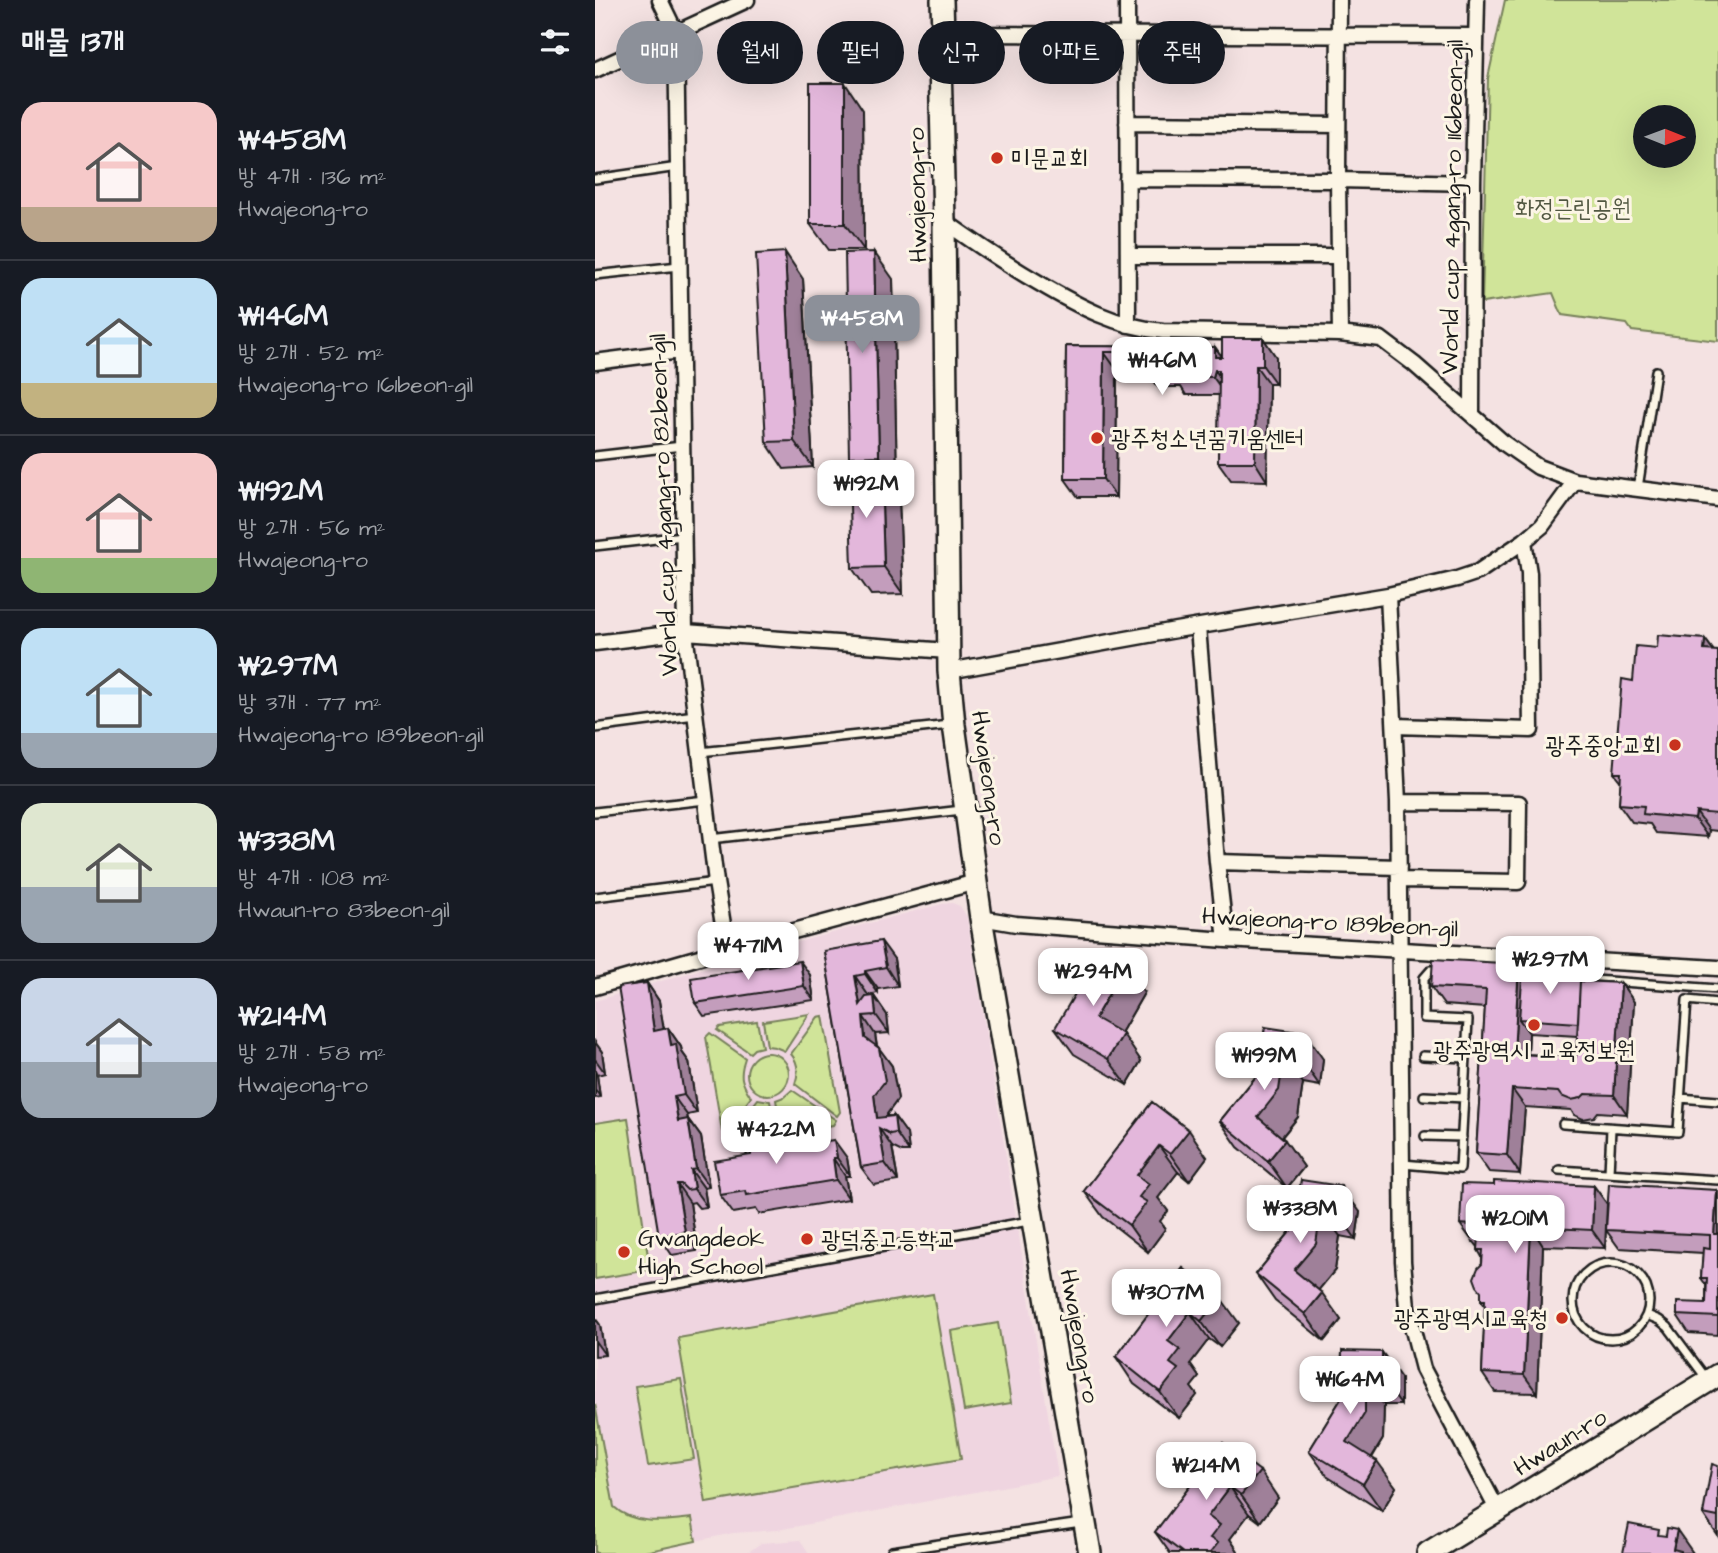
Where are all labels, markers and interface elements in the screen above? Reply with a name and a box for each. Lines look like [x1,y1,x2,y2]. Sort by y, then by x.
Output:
text: 매물 13개 [21,21,125,63]
chip: 매매 [616,21,703,84]
chip: 월세 [717,21,803,84]
chip: 필터 [817,21,904,84]
chip: 신규 [918,21,1005,84]
chip: 아파트 [1019,21,1124,84]
chip: 주택 [1138,21,1225,84]
icon: filters [536,23,574,61]
street label: World cup 4gang-ro 116beon-gil [1433,39,1474,375]
north arrow [1633,105,1696,168]
map controls [1633,105,1696,168]
text: ₩458M [238,119,346,161]
street label: Hwajeong-ro [900,126,937,263]
icon: home [77,130,161,214]
place label: 미문교회 [1011,142,1088,176]
marker: 미문교회 [989,150,1005,166]
text: 방 4개 · 136 m² [238,161,386,193]
park label: 화정근린공원 [1515,192,1631,226]
text: Hwajeong-ro [238,193,368,225]
text: ₩146M [238,295,328,337]
pin: ₩458M [813,296,911,355]
text: ₩458M [821,302,904,334]
icon: home [77,306,161,390]
street label: World cup 4gang-ro 82beon-gil [641,333,688,677]
text: 방 2개 · 52 m² [238,337,384,369]
pin: ₩146M [1113,338,1211,397]
text: ₩146M [1127,344,1197,376]
text: Hwajeong-ro 161beon-gil [238,369,473,401]
place label: 광주청소년꿈키움센터 [1111,422,1304,456]
marker: 광주청소년꿈키움센터 [1089,430,1105,446]
pin: ₩192M [817,461,915,520]
text: ₩192M [833,467,899,499]
text: ₩192M [238,470,323,512]
icon: home [77,481,161,565]
text: 방 2개 · 56 m² [238,512,385,544]
text: Hwajeong-ro [238,544,368,576]
text: ₩297M [238,645,338,687]
icon: home [77,656,161,740]
text: 방 3개 · 77 m² [238,687,382,719]
street label: Hwajeong-ro [961,709,1014,848]
text: Hwajeong-ro 189beon-gil [238,719,484,751]
place label: 광주중앙교회 [1545,729,1661,763]
marker: 광주중앙교회 [1667,737,1683,753]
text: ₩338M [238,820,335,862]
icon: home [77,831,161,915]
text: 방 4개 · 108 m² [238,862,390,894]
text: Hwaun-ro 83beon-gil [238,894,450,926]
street label: Hwajeong-ro 189beon-gil [1201,899,1459,948]
pin: ₩471M [699,922,797,982]
text: ₩471M [714,929,782,961]
pin: ₩297M [1501,936,1599,996]
text: ₩297M [1512,943,1588,975]
pin: ₩294M [1044,948,1142,1008]
text: ₩294M [1054,955,1132,987]
text: ₩214M [238,995,327,1037]
icon: home [77,1006,161,1090]
marker: 광주광역시 교육정보원 [1526,1017,1542,1033]
pin: ₩199M [1215,1032,1313,1092]
place label: 광주광역시 교육정보원 [1433,1034,1635,1068]
text: 방 2개 · 58 m² [238,1037,386,1069]
text: ₩199M [1231,1039,1297,1071]
text: Hwajeong-ro [238,1069,368,1101]
pin: ₩422M [727,1106,825,1166]
text: ₩422M [737,1113,815,1145]
pin: ₩338M [1251,1186,1349,1245]
text: ₩338M [1263,1192,1337,1224]
pin: ₩201M [1466,1196,1564,1255]
text: ₩201M [1482,1202,1548,1234]
place label: Gwangdeok High School [638,1222,764,1285]
place label: 광덕중고등학교 [821,1223,956,1257]
marker: 광덕중고등학교 [799,1231,815,1247]
marker: Gwangdeok High School [616,1244,632,1260]
street label: Hwajeong-ro [1050,1267,1108,1406]
pin: ₩307M [1117,1270,1215,1329]
text: ₩307M [1128,1276,1204,1308]
place label: 광주광역시교육청 [1394,1302,1548,1336]
marker: 광주광역시교육청 [1554,1310,1570,1326]
pin: ₩164M [1301,1356,1399,1416]
text: ₩164M [1315,1363,1385,1395]
street label: Hwaun-ro [1507,1400,1614,1485]
pin: ₩214M [1157,1442,1255,1502]
text: ₩214M [1172,1449,1240,1481]

